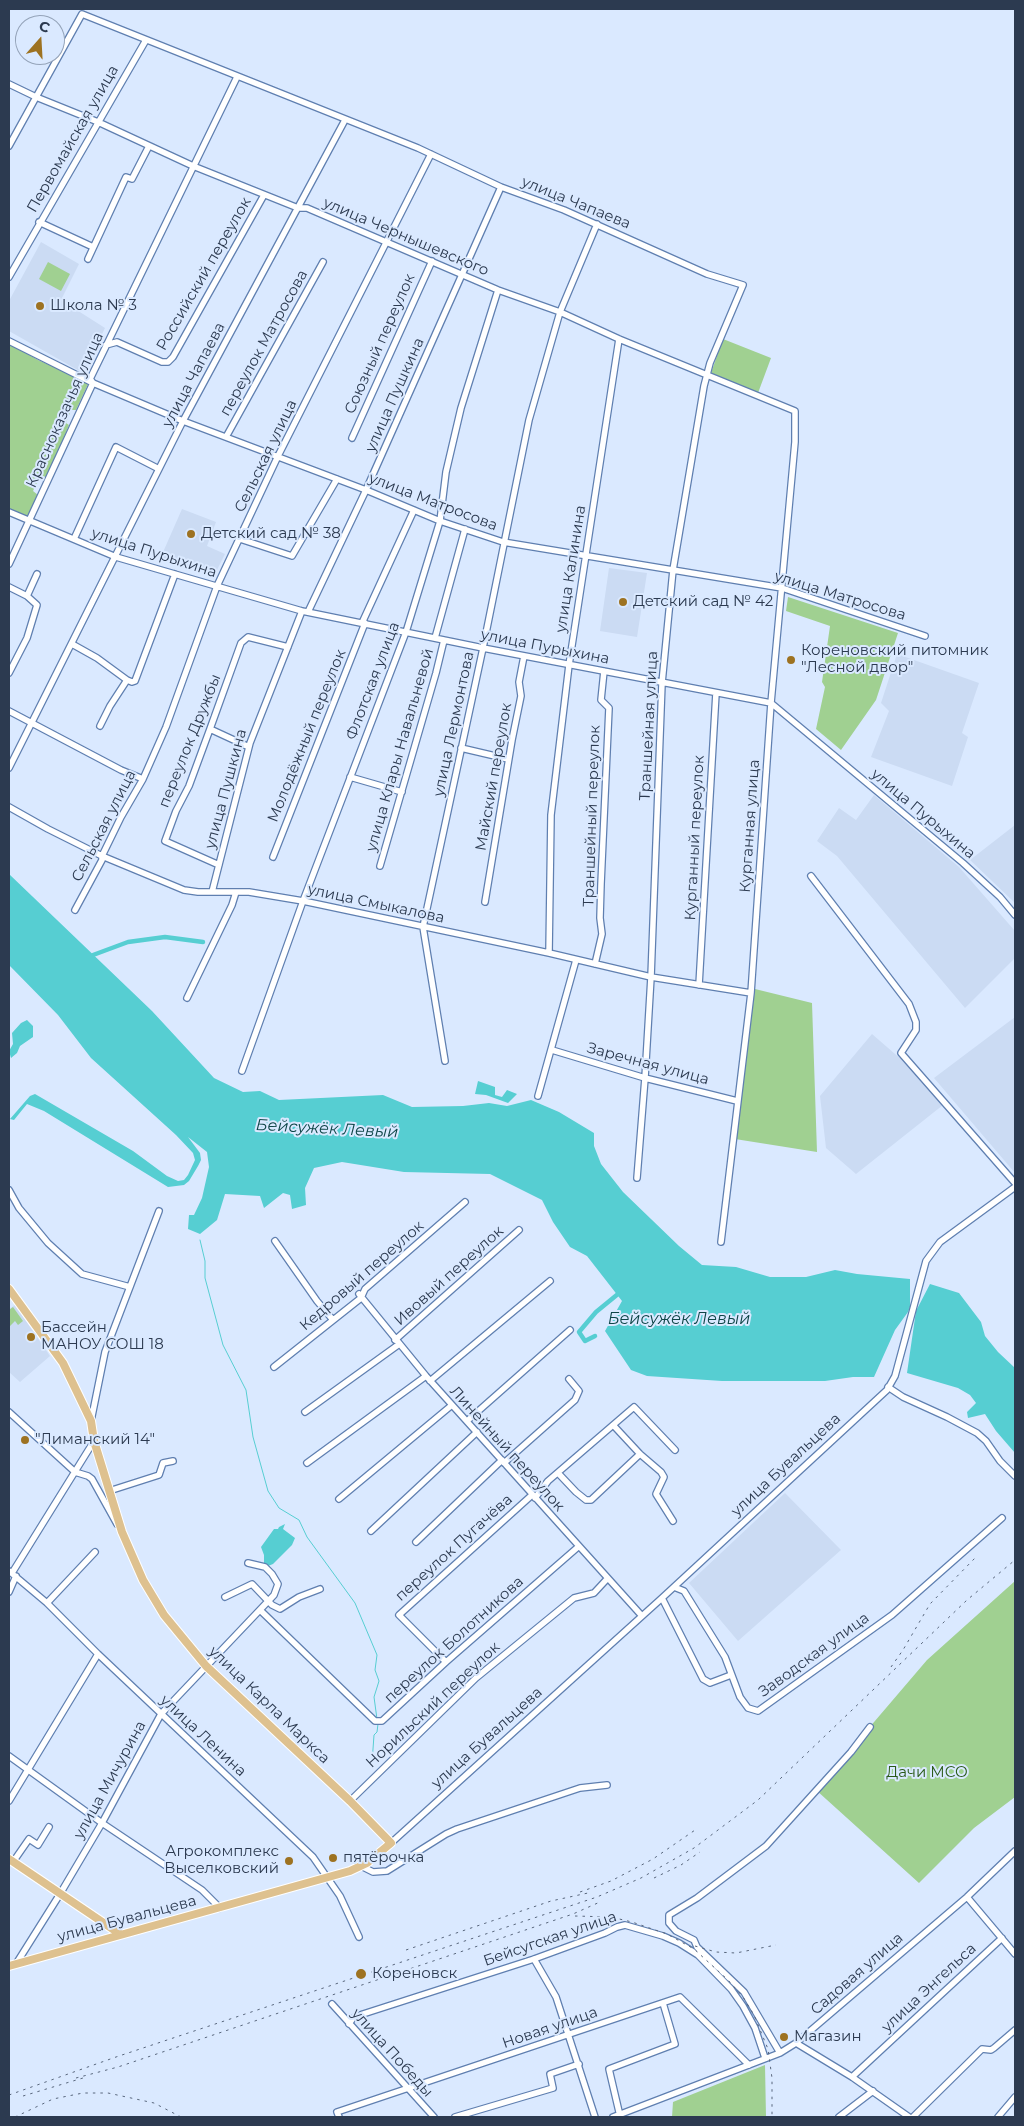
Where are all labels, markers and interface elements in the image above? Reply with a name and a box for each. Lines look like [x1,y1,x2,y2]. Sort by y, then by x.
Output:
north arrow [15,15,65,65]
text: С [37,17,52,37]
street label: Первомайская улица [23,62,123,216]
street label: улица Чапаева [519,173,633,233]
street label: Российский переулок [153,194,255,354]
street label: улица Чернышевского [321,194,491,280]
street label: переулок Матросова [216,267,312,419]
street label: Союзный переулок [341,271,419,417]
place label: Школа № 3 [50,297,137,315]
marker: Школа № 3 [34,300,46,312]
street label: улица Чапаева [159,319,229,431]
street label: Красноказачья улица [23,329,107,491]
street label: улица Пушкина [362,335,428,455]
street label: Сельская улица [231,397,301,515]
street label: улица Матросова [366,469,500,535]
street label: улица Калинина [552,504,590,634]
street label: улица Пурыхина [89,524,219,582]
place label: Детский сад № 38 [201,525,341,543]
marker: Детский сад № 38 [185,528,197,540]
street label: улица Матросова [772,567,908,625]
place label: Детский сад № 42 [633,593,773,611]
marker: Детский сад № 42 [617,596,629,608]
street label: Флотская улица [342,620,404,742]
street label: улица Пурыхина [479,626,611,668]
place label: Кореновский питомник "Лесной двор" [801,642,988,677]
street label: улица Клары Навальневой [362,646,438,854]
street label: Молодёжный переулок [264,647,350,825]
street label: улица Лермонтова [430,650,478,798]
street label: Траншейная улица [636,651,662,801]
marker: Кореновский питомник "Лесной двор" [785,654,797,666]
street label: переулок Дружбы [155,672,225,810]
street label: Майский переулок [472,702,516,852]
street label: Траншейный переулок [580,725,604,907]
street label: улица Пушкина [201,727,251,851]
street label: Курганный переулок [682,755,708,921]
street label: Курганная улица [736,759,764,893]
street label: улица Пурыхина [867,765,979,863]
street label: Сельская улица [68,767,140,885]
street label: улица Смыкалова [306,881,446,927]
street label: Заречная улица [585,1039,711,1089]
water label: Бейсужёк Левый [255,1116,399,1142]
street label: Кедровый переулок [296,1217,428,1335]
street label: Ивовый переулок [391,1222,507,1330]
water label: Бейсужёк Левый [608,1309,750,1329]
place label: Бассейн МАНОУ СОШ 18 [41,1319,164,1354]
marker: Бассейн МАНОУ СОШ 18 [25,1331,37,1343]
street label: Линейный переулок [446,1383,568,1515]
street label: улица Бувальцева [728,1410,844,1520]
place label: "Лиманский 14" [35,1431,155,1449]
marker: "Лиманский 14" [19,1434,31,1446]
street label: переулок Пугачёва [392,1491,516,1605]
street label: переулок Болотникова [381,1573,527,1707]
street label: Заводская улица [755,1609,873,1701]
street label: Норильский переулок [362,1638,504,1772]
street label: улица Карла Маркса [205,1642,333,1768]
street label: улица Бувальцева [428,1683,546,1793]
street label: улица Ленина [156,1692,250,1780]
street label: улица Мичурина [70,1718,150,1842]
park label: Дачи МСО [886,1764,968,1782]
place label: Агрокомплекс Выселковский [164,1843,279,1878]
place label: пятёрочка [343,1849,424,1867]
marker: пятёрочка [327,1852,339,1864]
marker: Агрокомплекс Выселковский [283,1855,295,1867]
street label: улица Бувальцева [56,1892,198,1946]
street label: Бейсугская улица [481,1908,619,1970]
street label: Садовая улица [807,1929,907,2019]
street label: улица Энгельса [878,1940,980,2036]
place label: Кореновск [372,1965,457,1983]
marker: Кореновск [354,1967,368,1981]
street label: Новая улица [500,2003,600,2053]
street label: улица Победы [347,2005,437,2101]
place label: Магазин [794,2028,862,2046]
marker: Магазин [778,2031,790,2043]

